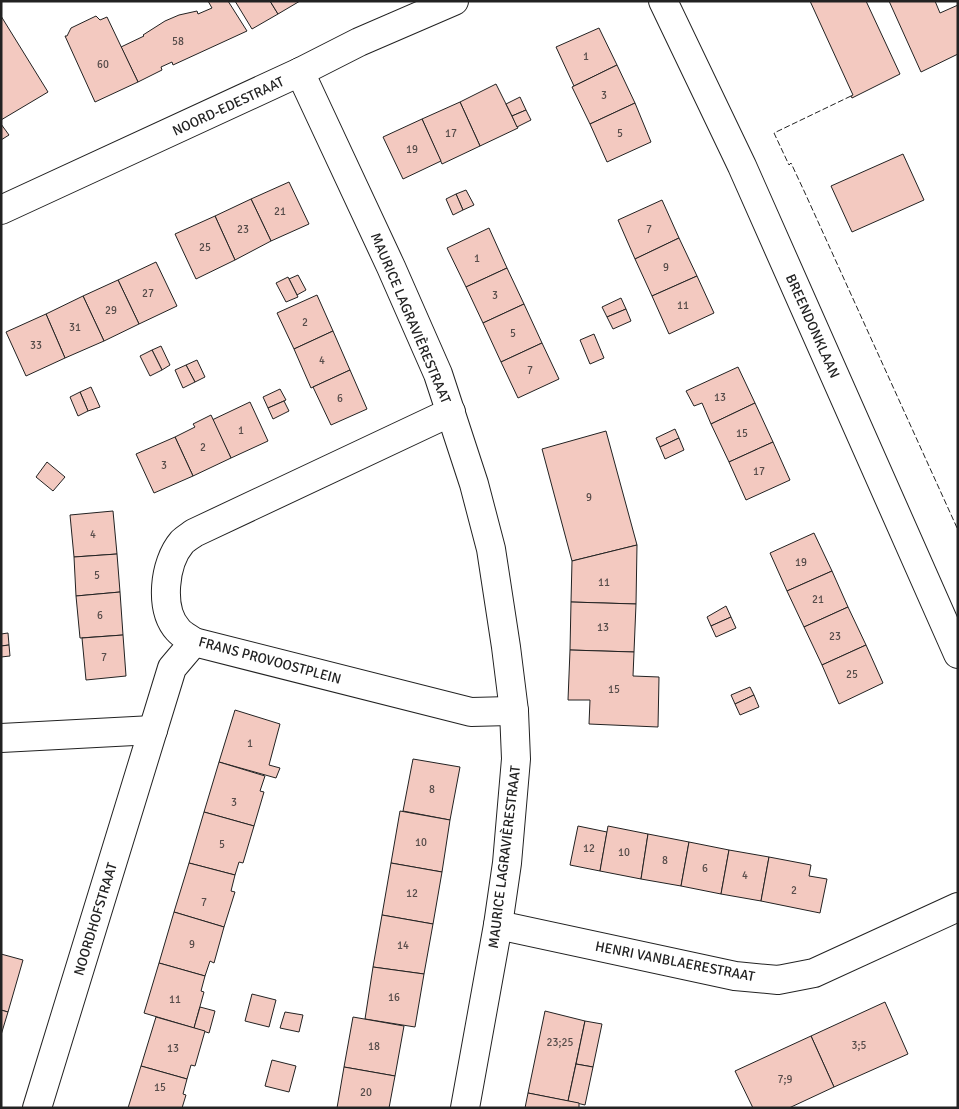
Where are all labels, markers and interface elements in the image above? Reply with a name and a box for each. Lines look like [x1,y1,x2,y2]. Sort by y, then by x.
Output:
house number: 58 [172,35,184,48]
house number: 1 [583,50,589,63]
house number: 60 [97,58,109,71]
street label: NOORD-EDESTRAAT [170,73,287,140]
house number: 3 [601,89,607,102]
house number: 17 [445,127,457,140]
house number: 5 [617,127,623,140]
house number: 19 [406,143,418,156]
house number: 21 [274,205,286,218]
house number: 23 [237,223,249,236]
house number: 7 [646,223,652,236]
street label: MAURICE LAGRAVIÈRESTRAAT [367,230,454,406]
house number: 25 [199,241,211,254]
house number: 1 [474,252,480,265]
house number: 9 [663,261,669,274]
street label: BREENDONKLAAN [782,272,843,381]
house number: 27 [142,287,154,300]
house number: 3 [492,289,498,302]
house number: 11 [677,299,689,312]
house number: 29 [105,304,117,317]
house number: 2 [302,316,308,329]
house number: 31 [69,321,81,334]
house number: 5 [510,327,516,340]
house number: 33 [30,339,42,352]
house number: 4 [319,354,325,367]
house number: 7 [527,364,533,377]
house number: 13 [714,391,726,404]
house number: 6 [337,392,343,405]
house number: 1 [238,424,244,437]
house number: 15 [736,427,748,440]
house number: 2 [200,441,206,454]
house number: 3 [161,459,167,472]
house number: 17 [753,465,765,478]
house number: 9 [586,491,592,504]
house number: 4 [90,528,96,541]
house number: 19 [795,556,807,569]
house number: 5 [94,569,100,582]
house number: 11 [598,576,610,589]
house number: 21 [812,593,824,606]
house number: 6 [97,609,103,622]
house number: 13 [597,621,609,634]
house number: 23 [829,630,841,643]
street label: FRANS PROVOOSTPLEIN [197,633,343,688]
house number: 7 [101,651,107,664]
house number: 25 [846,668,858,681]
house number: 15 [608,683,620,696]
house number: 1 [247,737,253,750]
street label: MAURICE LAGRAVIÈRESTRAAT [485,765,524,949]
house number: 8 [429,783,435,796]
house number: 3 [231,796,237,809]
house number: 10 [415,836,427,849]
house number: 5 [219,838,225,851]
house number: 12 [583,842,595,855]
house number: 10 [618,846,630,859]
house number: 8 [662,854,668,867]
street label: NOORDHOFSTRAAT [70,860,121,978]
house number: 6 [702,862,708,875]
house number: 4 [742,869,748,882]
house number: 2 [791,884,797,897]
house number: 12 [406,887,418,900]
house number: 7 [201,896,207,909]
house number: 9 [189,938,195,951]
street label: HENRI VANBLAERESTRAAT [594,938,756,985]
house number: 14 [397,939,409,952]
house number: 16 [388,991,400,1004]
house number: 11 [169,993,181,1006]
house number: 23;25 [547,1036,573,1049]
house number: 3;5 [852,1039,866,1052]
house number: 18 [368,1040,380,1053]
house number: 13 [167,1042,179,1055]
house number: 7;9 [778,1073,792,1086]
house number: 15 [154,1081,166,1094]
house number: 20 [360,1086,372,1099]

